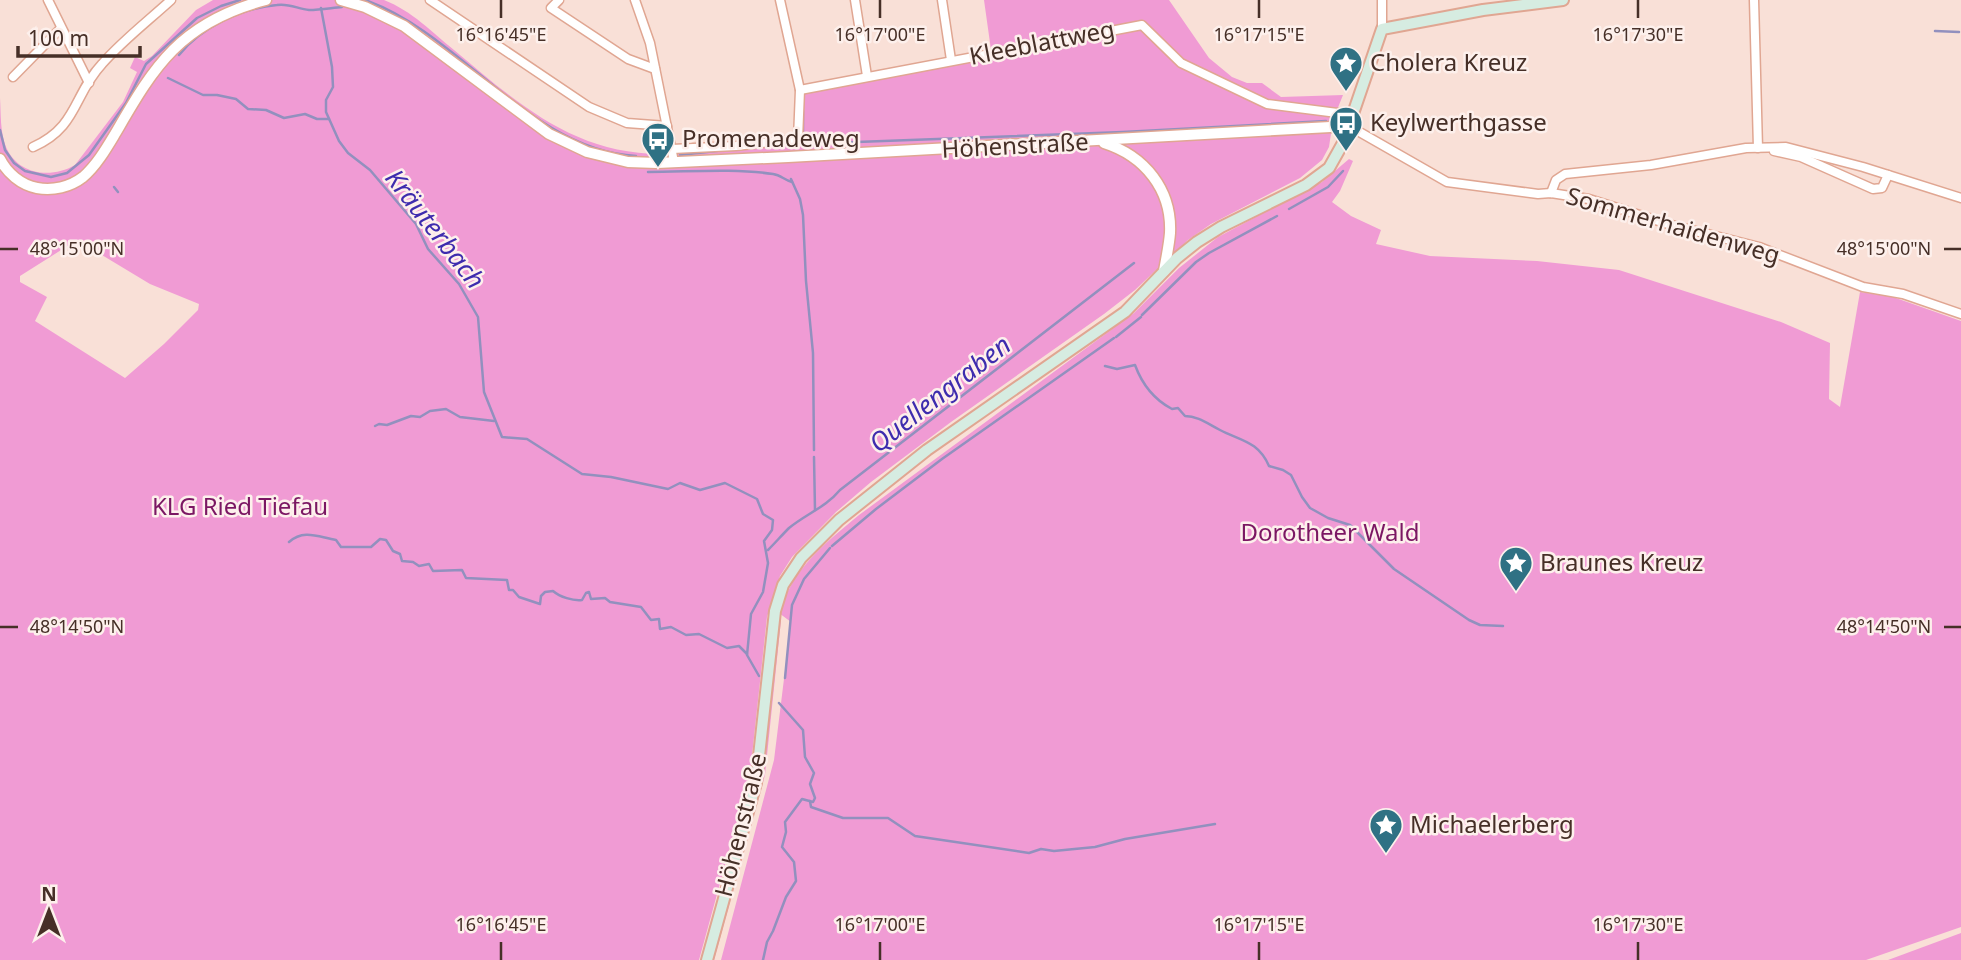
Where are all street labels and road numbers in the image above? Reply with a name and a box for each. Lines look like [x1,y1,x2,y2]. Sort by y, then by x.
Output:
street label: Kleeblattweg [966,11,1117,72]
street label: Höhenstraße [941,124,1089,165]
street label: Sommerhaidenweg [1563,178,1784,271]
street label: Höhenstraße [706,749,773,900]

